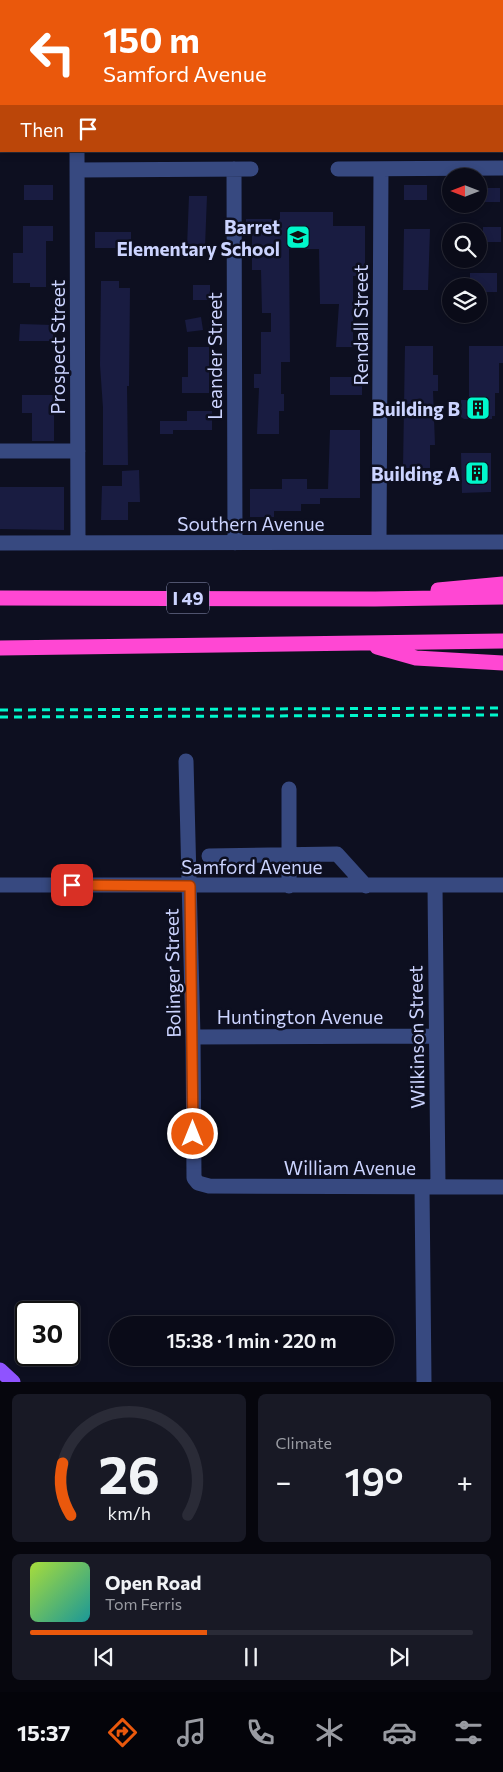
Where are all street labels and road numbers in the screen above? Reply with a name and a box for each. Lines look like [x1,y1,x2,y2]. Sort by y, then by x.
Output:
street label: Rendall Street [349,264,372,385]
street label: Prospect Street [46,279,69,414]
street label: Leander Street [203,292,226,420]
street label: Southern Avenue [177,512,325,535]
road number: I 49 [167,582,209,614]
street label: Samford Avenue [181,855,323,878]
street label: Bolinger Street [159,908,185,1038]
street label: Wilkinson Street [403,965,429,1109]
street label: Huntington Avenue [217,1005,383,1028]
street label: William Avenue [284,1156,416,1179]

